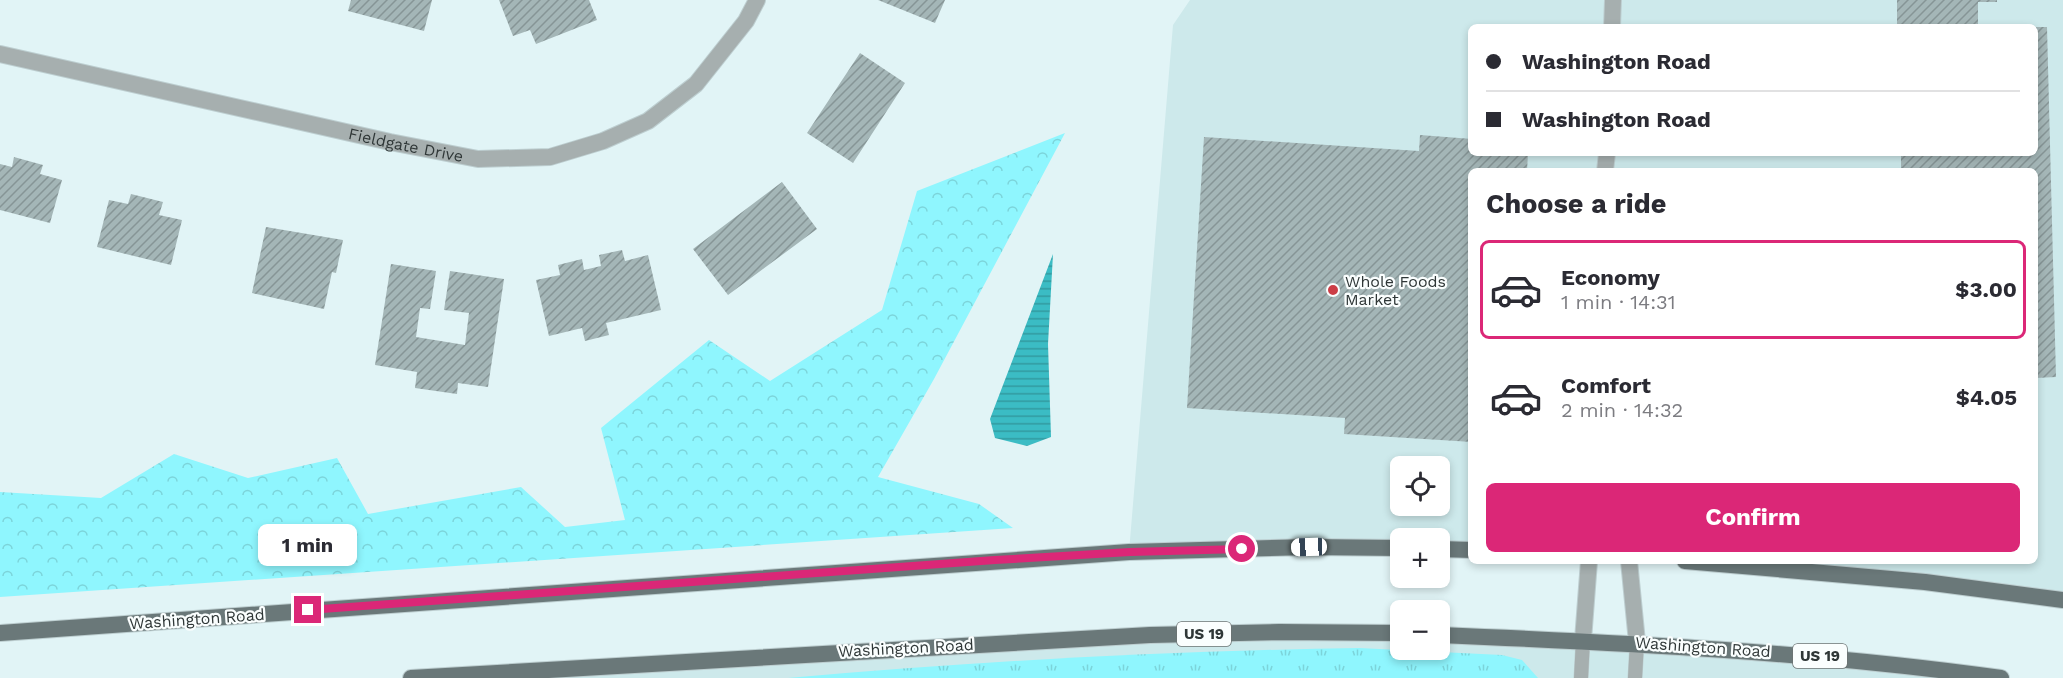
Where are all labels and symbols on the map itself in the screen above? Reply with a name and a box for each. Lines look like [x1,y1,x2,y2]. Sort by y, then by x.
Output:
street label: Fieldgate Drive [347,123,465,165]
place label: Whole Foods Market [1345,272,1446,309]
marker: Whole Foods Market [1326,283,1340,297]
callout: 1 min [258,523,358,565]
route start [1228,535,1255,562]
car [1291,537,1327,557]
route end [294,596,321,623]
street label: Washington Road [129,605,265,633]
road number: US 19 [1177,622,1231,646]
street label: Washington Road [1635,633,1771,661]
street label: Washington Road [838,635,974,661]
road number: US 19 [1793,644,1847,668]

